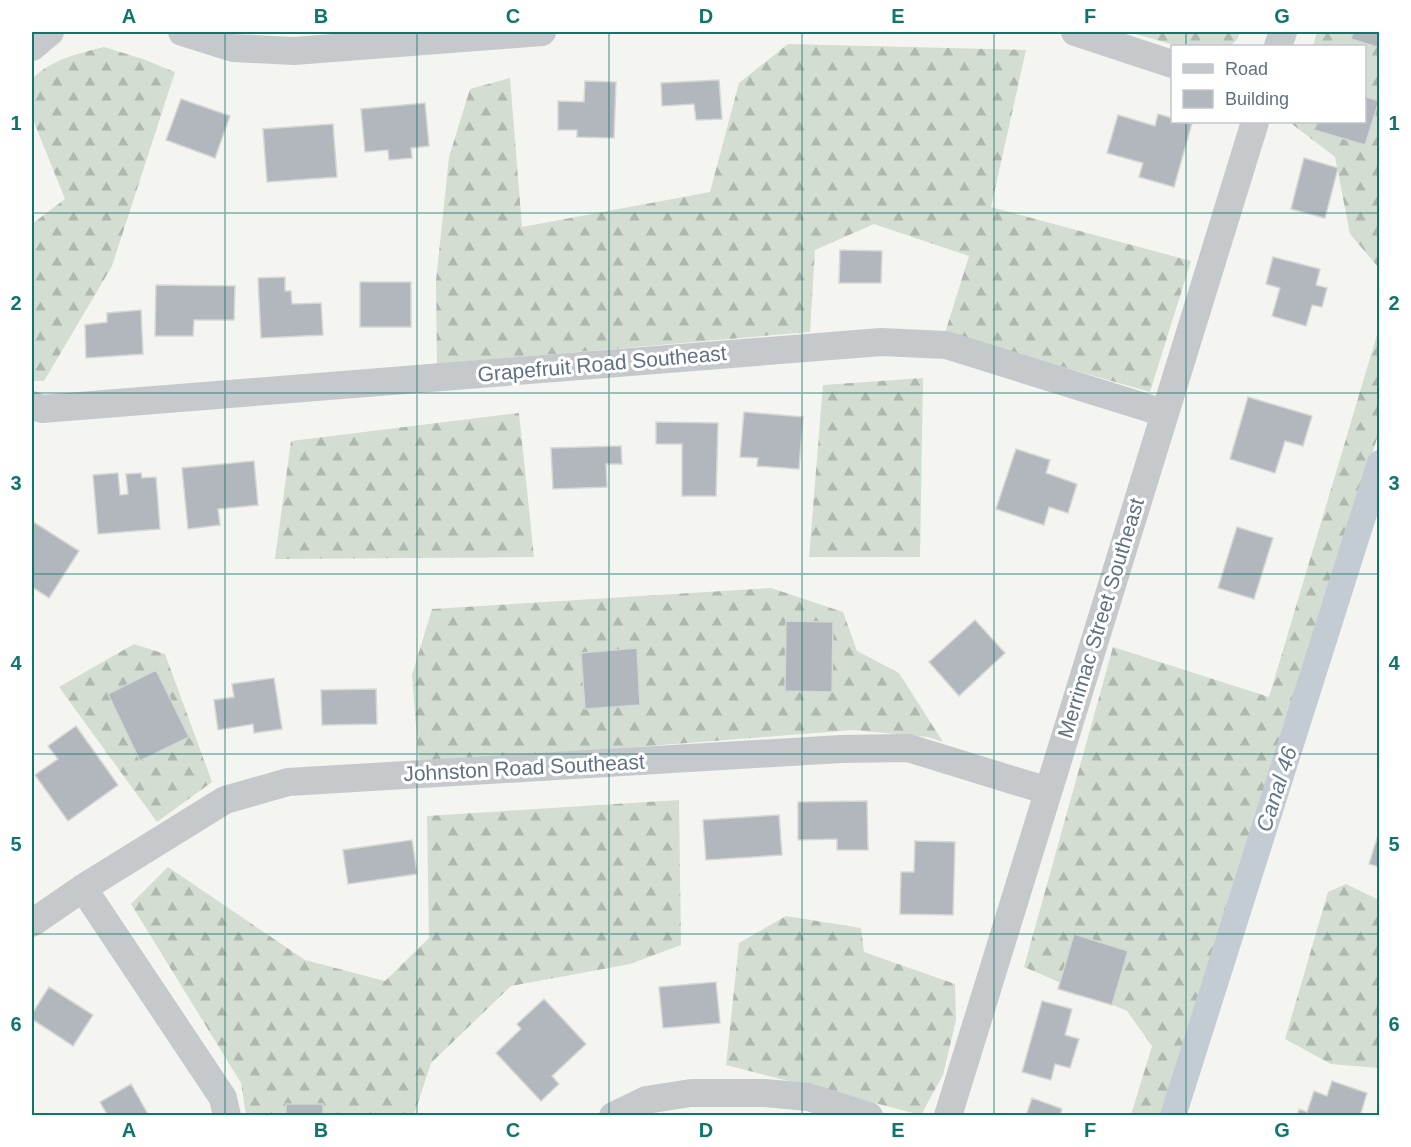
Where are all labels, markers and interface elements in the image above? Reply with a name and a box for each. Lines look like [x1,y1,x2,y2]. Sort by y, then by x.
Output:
text: A [122,5,136,27]
text: B [314,5,328,27]
text: C [506,5,520,27]
text: D [699,5,713,27]
text: E [891,5,905,27]
text: F [1084,5,1096,27]
text: G [1274,5,1290,27]
legend [1171,45,1366,123]
text: Road [1225,59,1268,79]
text: Building [1225,89,1289,109]
text: 1 [10,112,22,134]
text: 1 [1388,112,1400,134]
text: 2 [10,292,22,314]
text: 2 [1388,292,1400,314]
street label: Grapefruit Road Southeast [477,341,728,386]
text: 3 [10,472,22,494]
text: 3 [1388,472,1400,494]
street label: Merrimac Street Southeast [1053,495,1148,741]
text: 4 [10,652,22,674]
text: 4 [1388,652,1400,674]
water label: Canal 46 [1251,743,1302,835]
street label: Johnston Road Southeast [403,750,645,785]
text: 5 [10,833,22,855]
text: 5 [1388,833,1400,855]
text: 6 [10,1013,22,1035]
text: 6 [1388,1013,1400,1035]
text: A [122,1119,136,1141]
text: B [314,1119,328,1141]
text: C [506,1119,520,1141]
text: D [699,1119,713,1141]
text: E [891,1119,905,1141]
text: F [1084,1119,1096,1141]
text: G [1274,1119,1290,1141]

